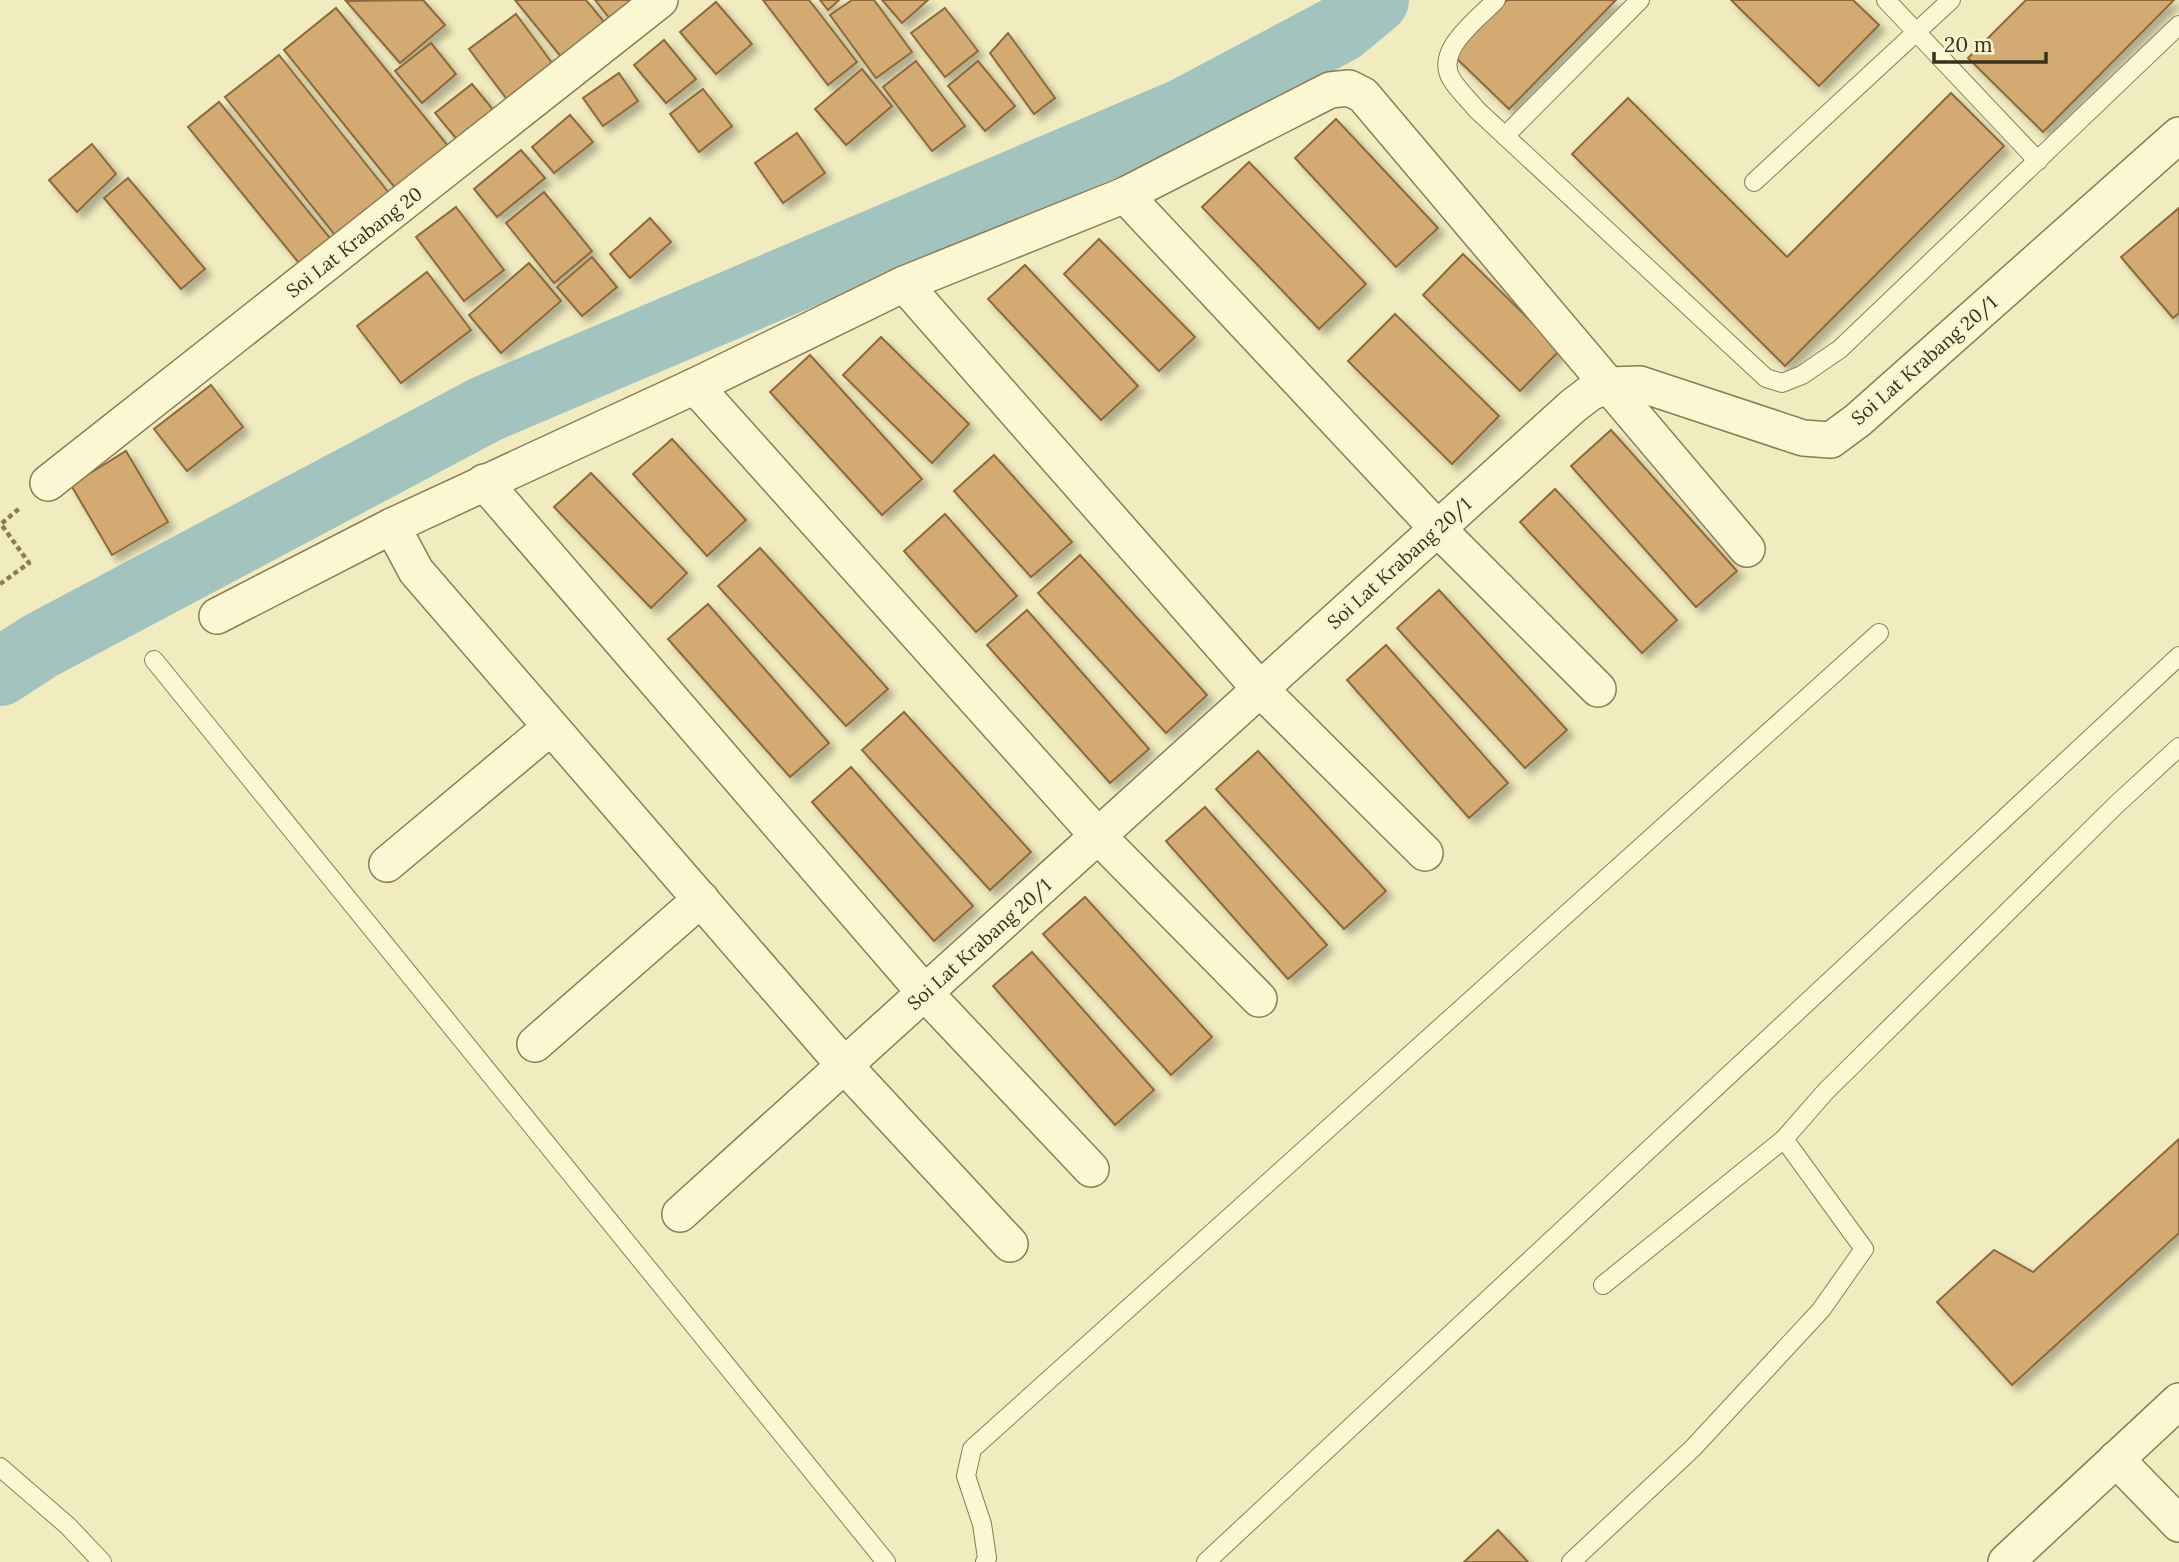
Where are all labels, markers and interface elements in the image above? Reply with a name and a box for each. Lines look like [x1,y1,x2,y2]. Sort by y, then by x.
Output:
scale bar [1934,21,2046,65]
text: 20 m [1944,31,1993,58]
street label: Soi Lat Krabang 20 [281,181,427,303]
street label: Soi Lat Krabang 20/1 [1846,290,2003,431]
street label: Soi Lat Krabang 20/1 [1322,492,1477,635]
street label: Soi Lat Krabang 20/1 [902,873,1057,1016]

